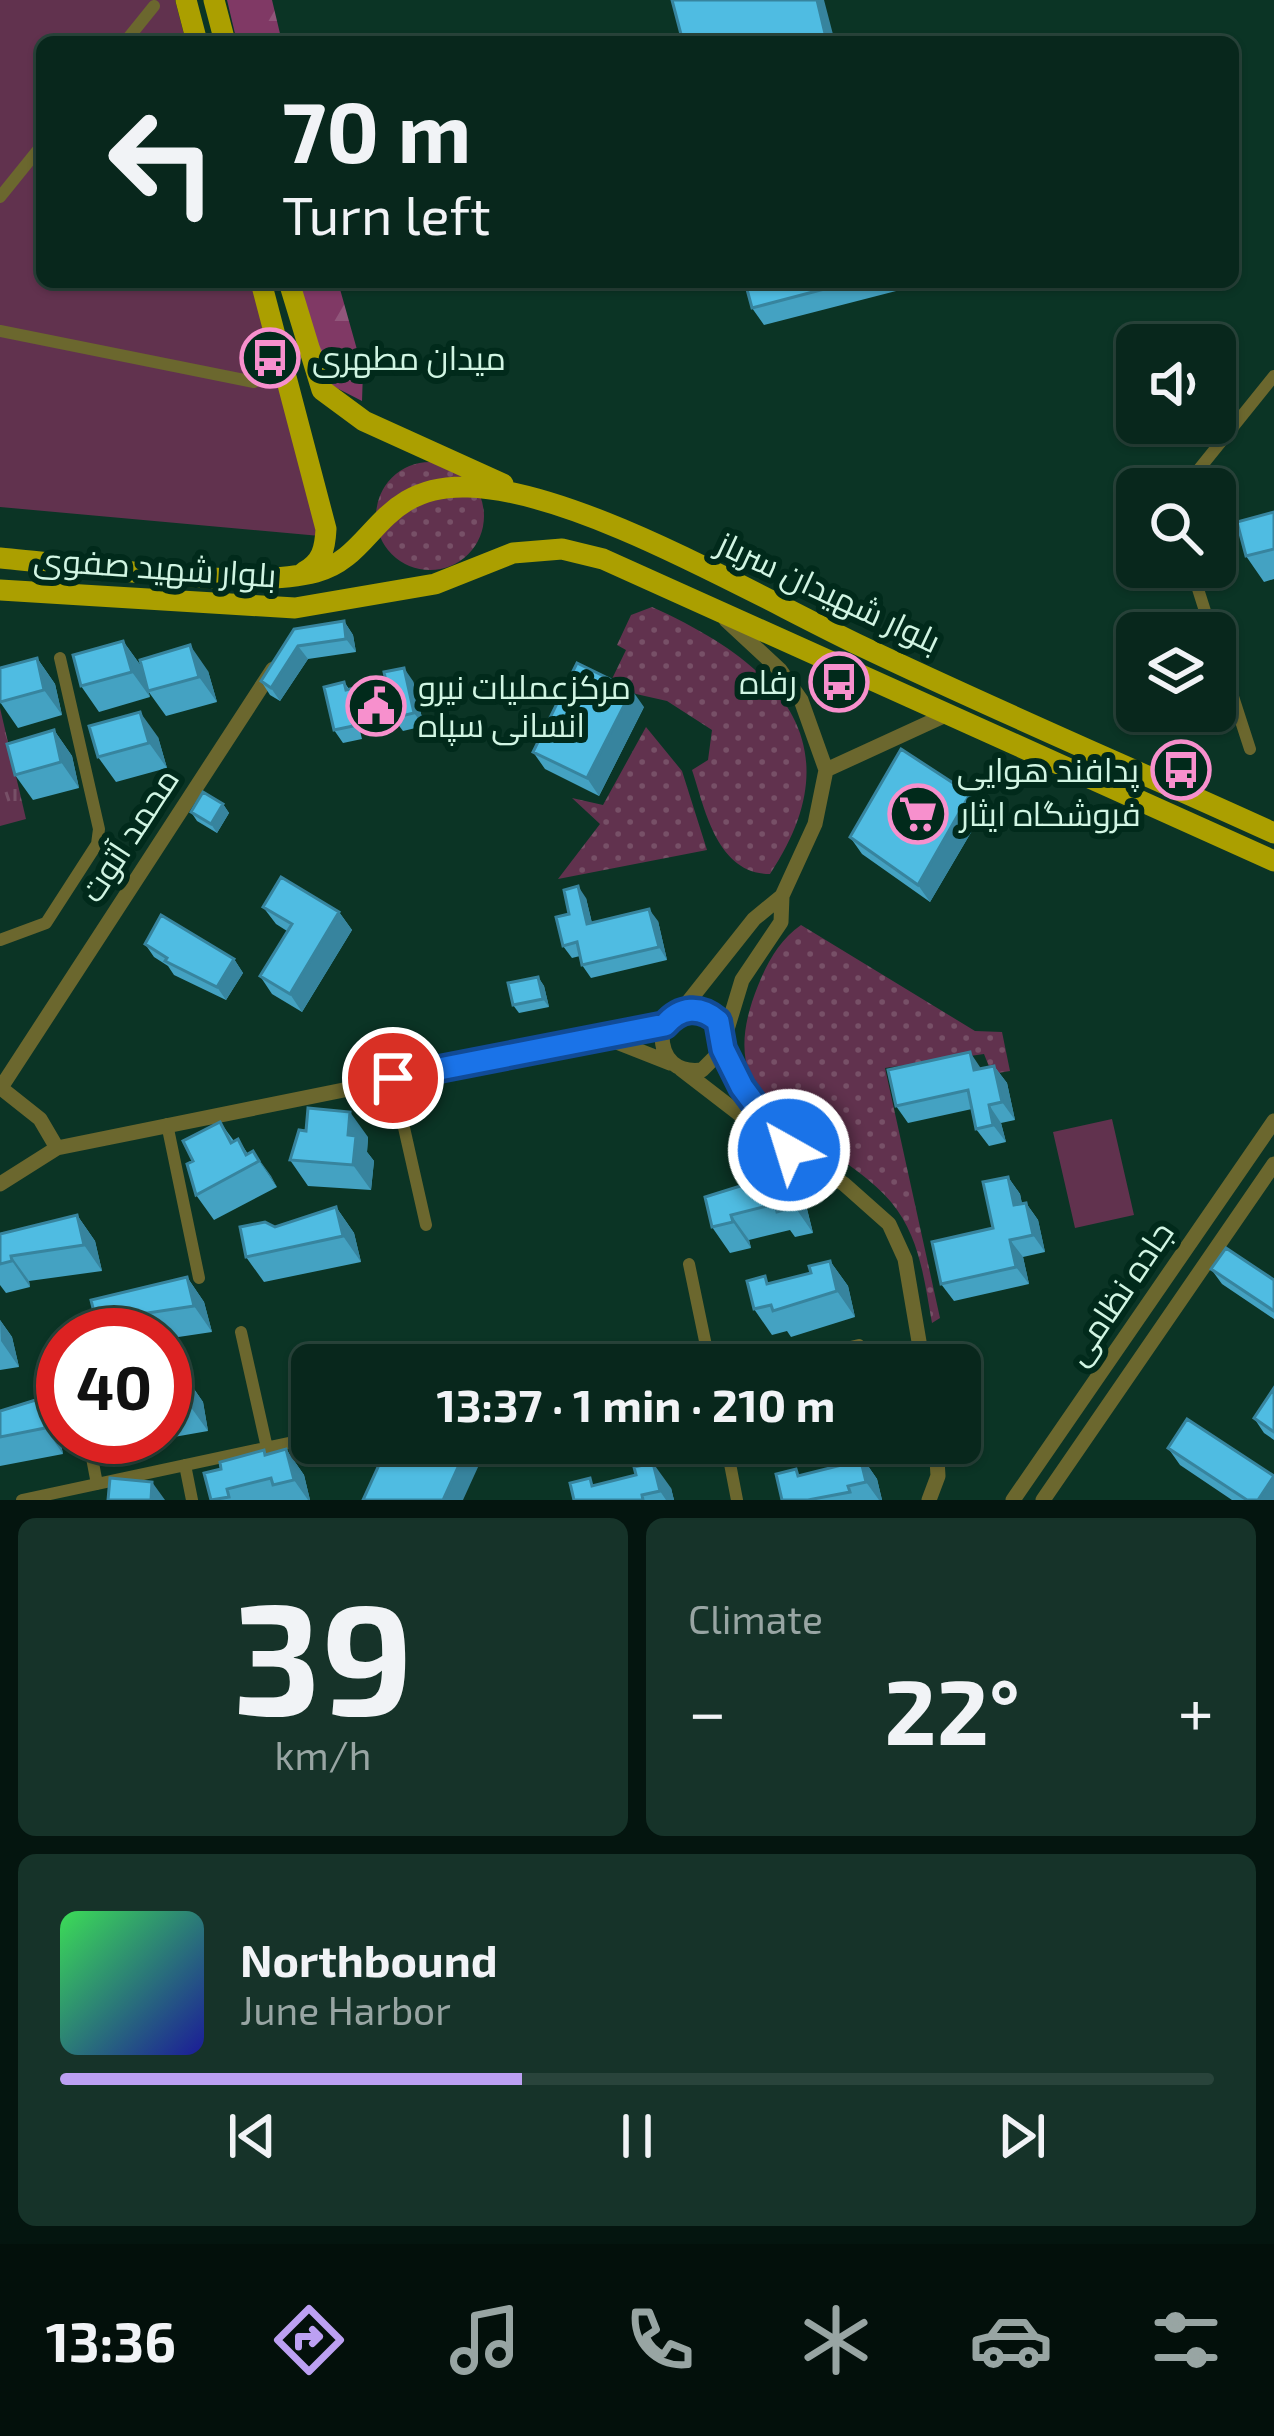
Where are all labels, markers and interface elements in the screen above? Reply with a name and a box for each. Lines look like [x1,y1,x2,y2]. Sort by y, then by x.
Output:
text: 70 m [282,79,472,180]
icon: left [84,84,240,240]
text: Turn left [282,181,491,246]
map controls [1116,324,1236,732]
button: sound [1116,324,1236,444]
bus stop icon: میدان مطهری [239,327,301,389]
place label: میدان مطهری [312,337,506,378]
button: search [1116,468,1236,588]
street label: بلوار شهیدان سرباز [709,521,947,661]
street label: بلوار شهید صفوی [32,538,278,595]
button: layers [1116,612,1236,732]
bus stop icon: رفاه [808,651,870,713]
place label: رفاه [739,661,797,701]
place label: مرکزعملیات نیرو انسانی سپاه [418,666,631,746]
public building icon: مرکزعملیات نیرو انسانی سپاه [345,675,407,737]
bus stop icon: پدافند هوایی [1150,739,1212,801]
place label: پدافند هوایی [957,749,1139,792]
street label: محمد آتوت [70,760,187,909]
supermarket icon: فروشگاه ایثار [887,783,949,845]
place label: فروشگاه ایثار [958,793,1141,834]
pin [342,1027,444,1129]
icon: arrive [360,1045,426,1111]
position arrow [726,1087,852,1213]
street label: جاده نظامی [1056,1213,1182,1373]
speed limit sign: 40 [36,1308,192,1464]
text: 13:37 · 1 min · 210 m [437,1377,835,1431]
text: 39 [233,1559,413,1746]
text: Climate [688,1595,823,1642]
text: 22° [884,1655,1020,1763]
text: − [688,1670,727,1749]
text: + [1178,1670,1214,1749]
text: km/h [275,1731,371,1778]
text: Northbound [240,1932,498,1986]
text: June Harbor [240,1986,451,2033]
icon: previous [219,2103,285,2169]
icon: pause [604,2103,670,2169]
icon: next [989,2103,1055,2169]
icon: directions [267,2298,351,2382]
icon: music [443,2298,527,2382]
icon: phone [618,2298,702,2382]
icon: climate [794,2298,878,2382]
icon: car [969,2298,1053,2382]
icon: filters [1144,2298,1228,2382]
text: 13:36 [46,2308,176,2373]

